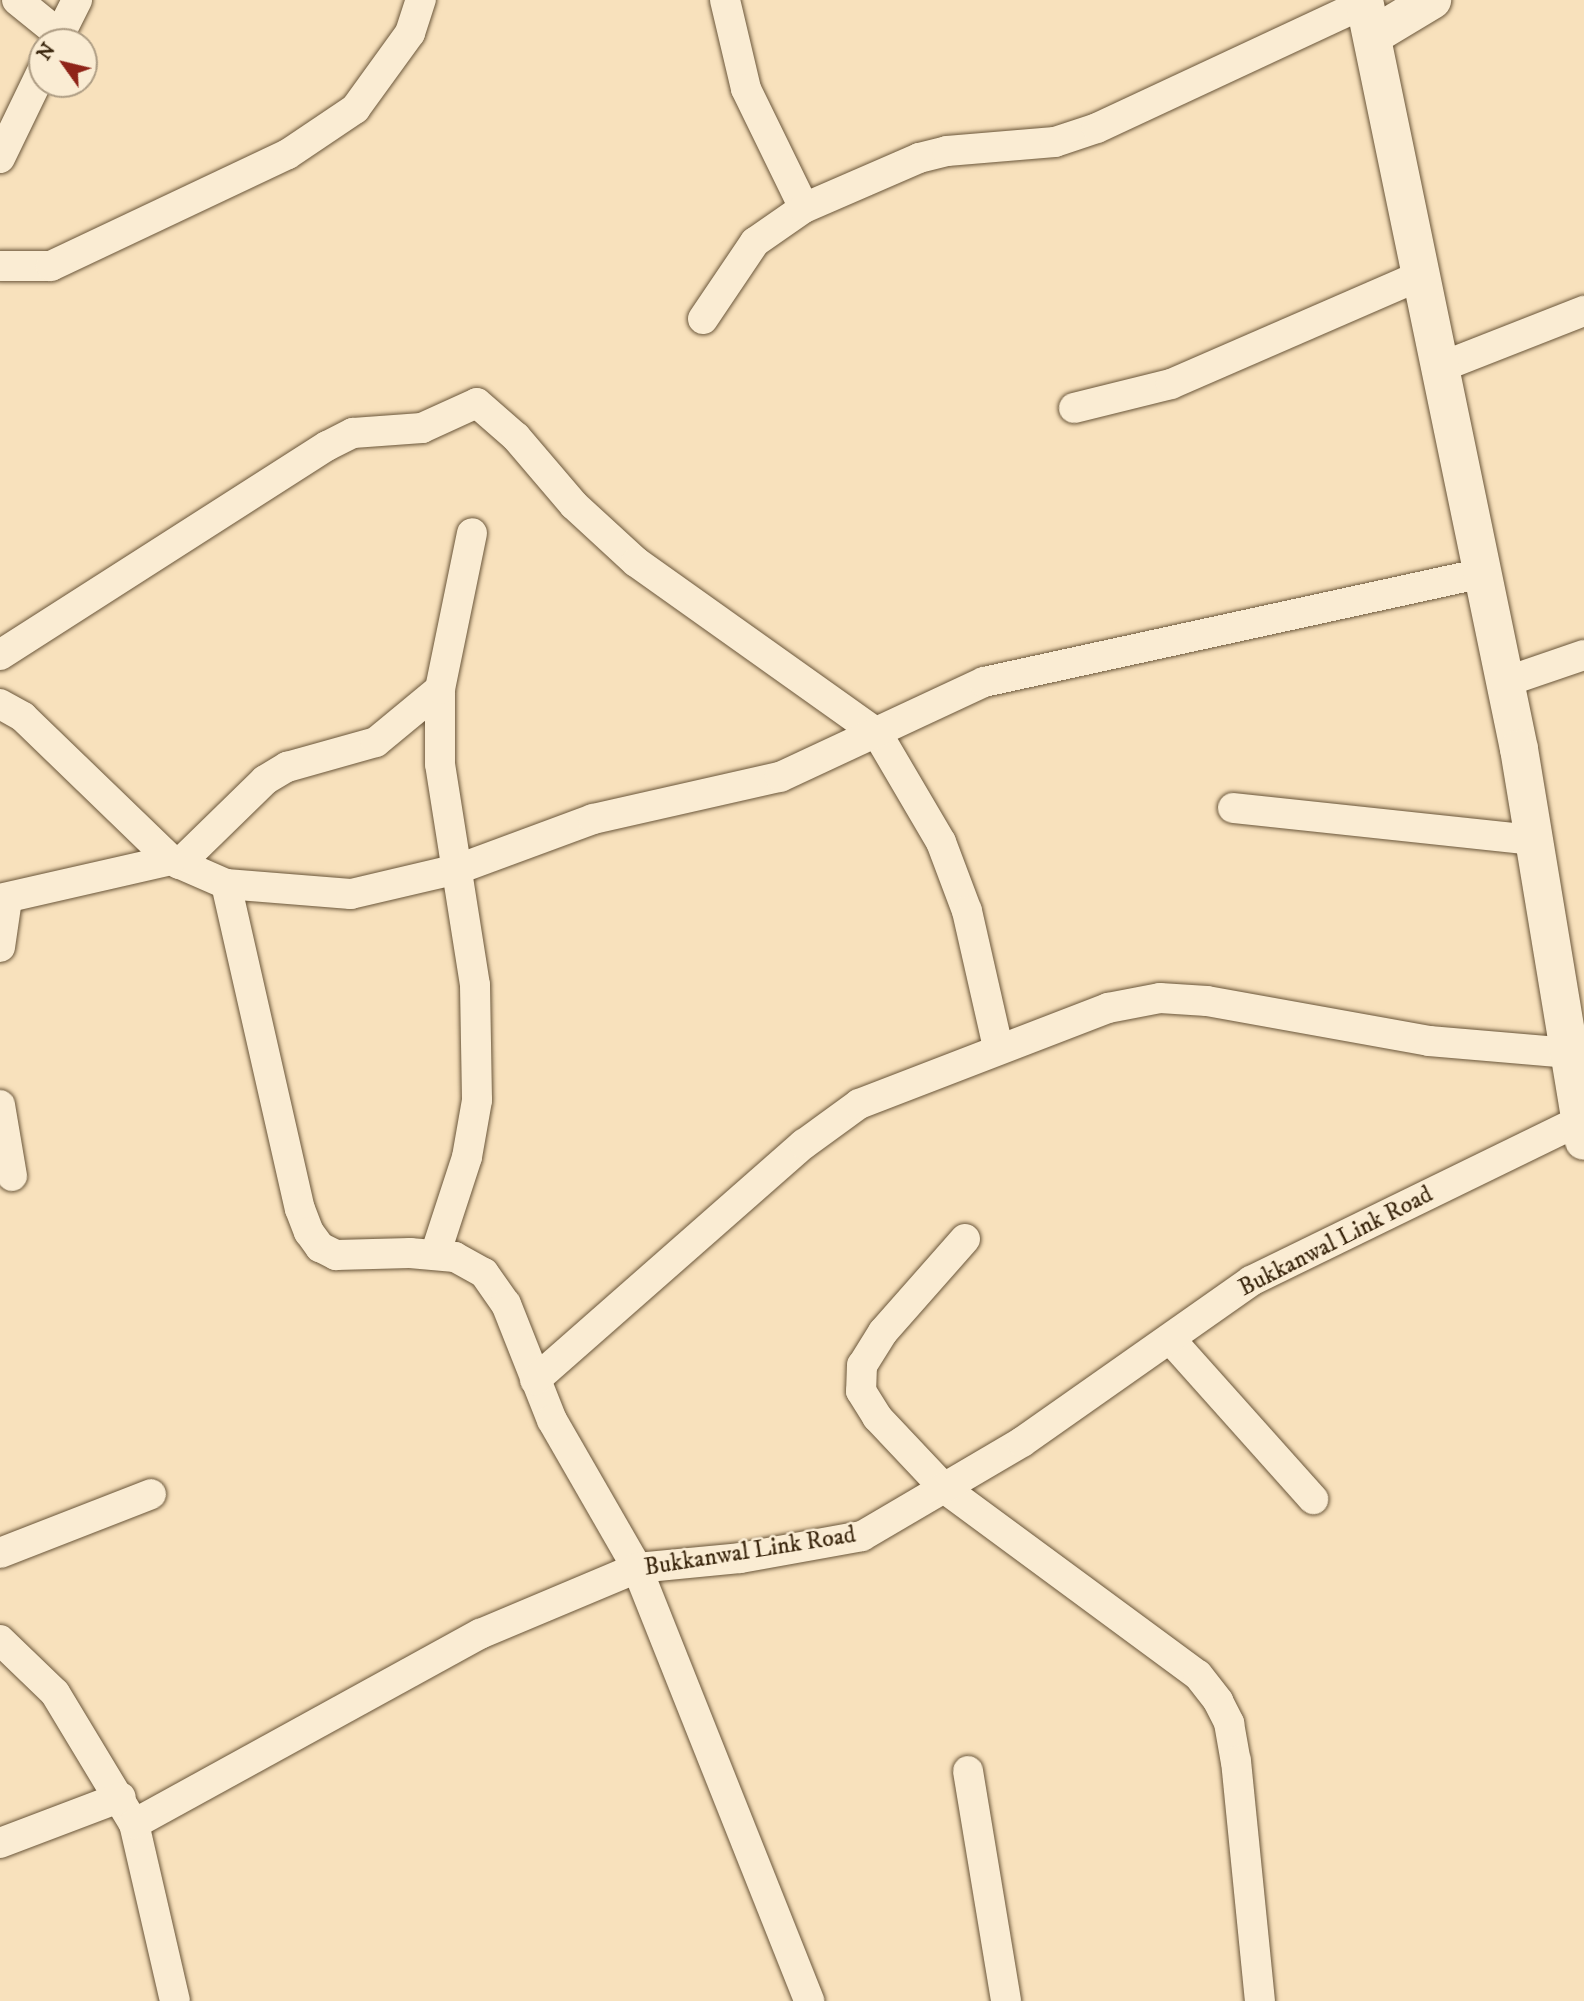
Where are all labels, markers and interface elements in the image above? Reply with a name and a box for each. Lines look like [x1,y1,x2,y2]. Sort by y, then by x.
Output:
north arrow [28,28,98,98]
text: N [33,39,61,65]
street label: Bukkanwal Link Road [1234,1181,1438,1303]
street label: Bukkanwal Link Road [642,1521,858,1583]

